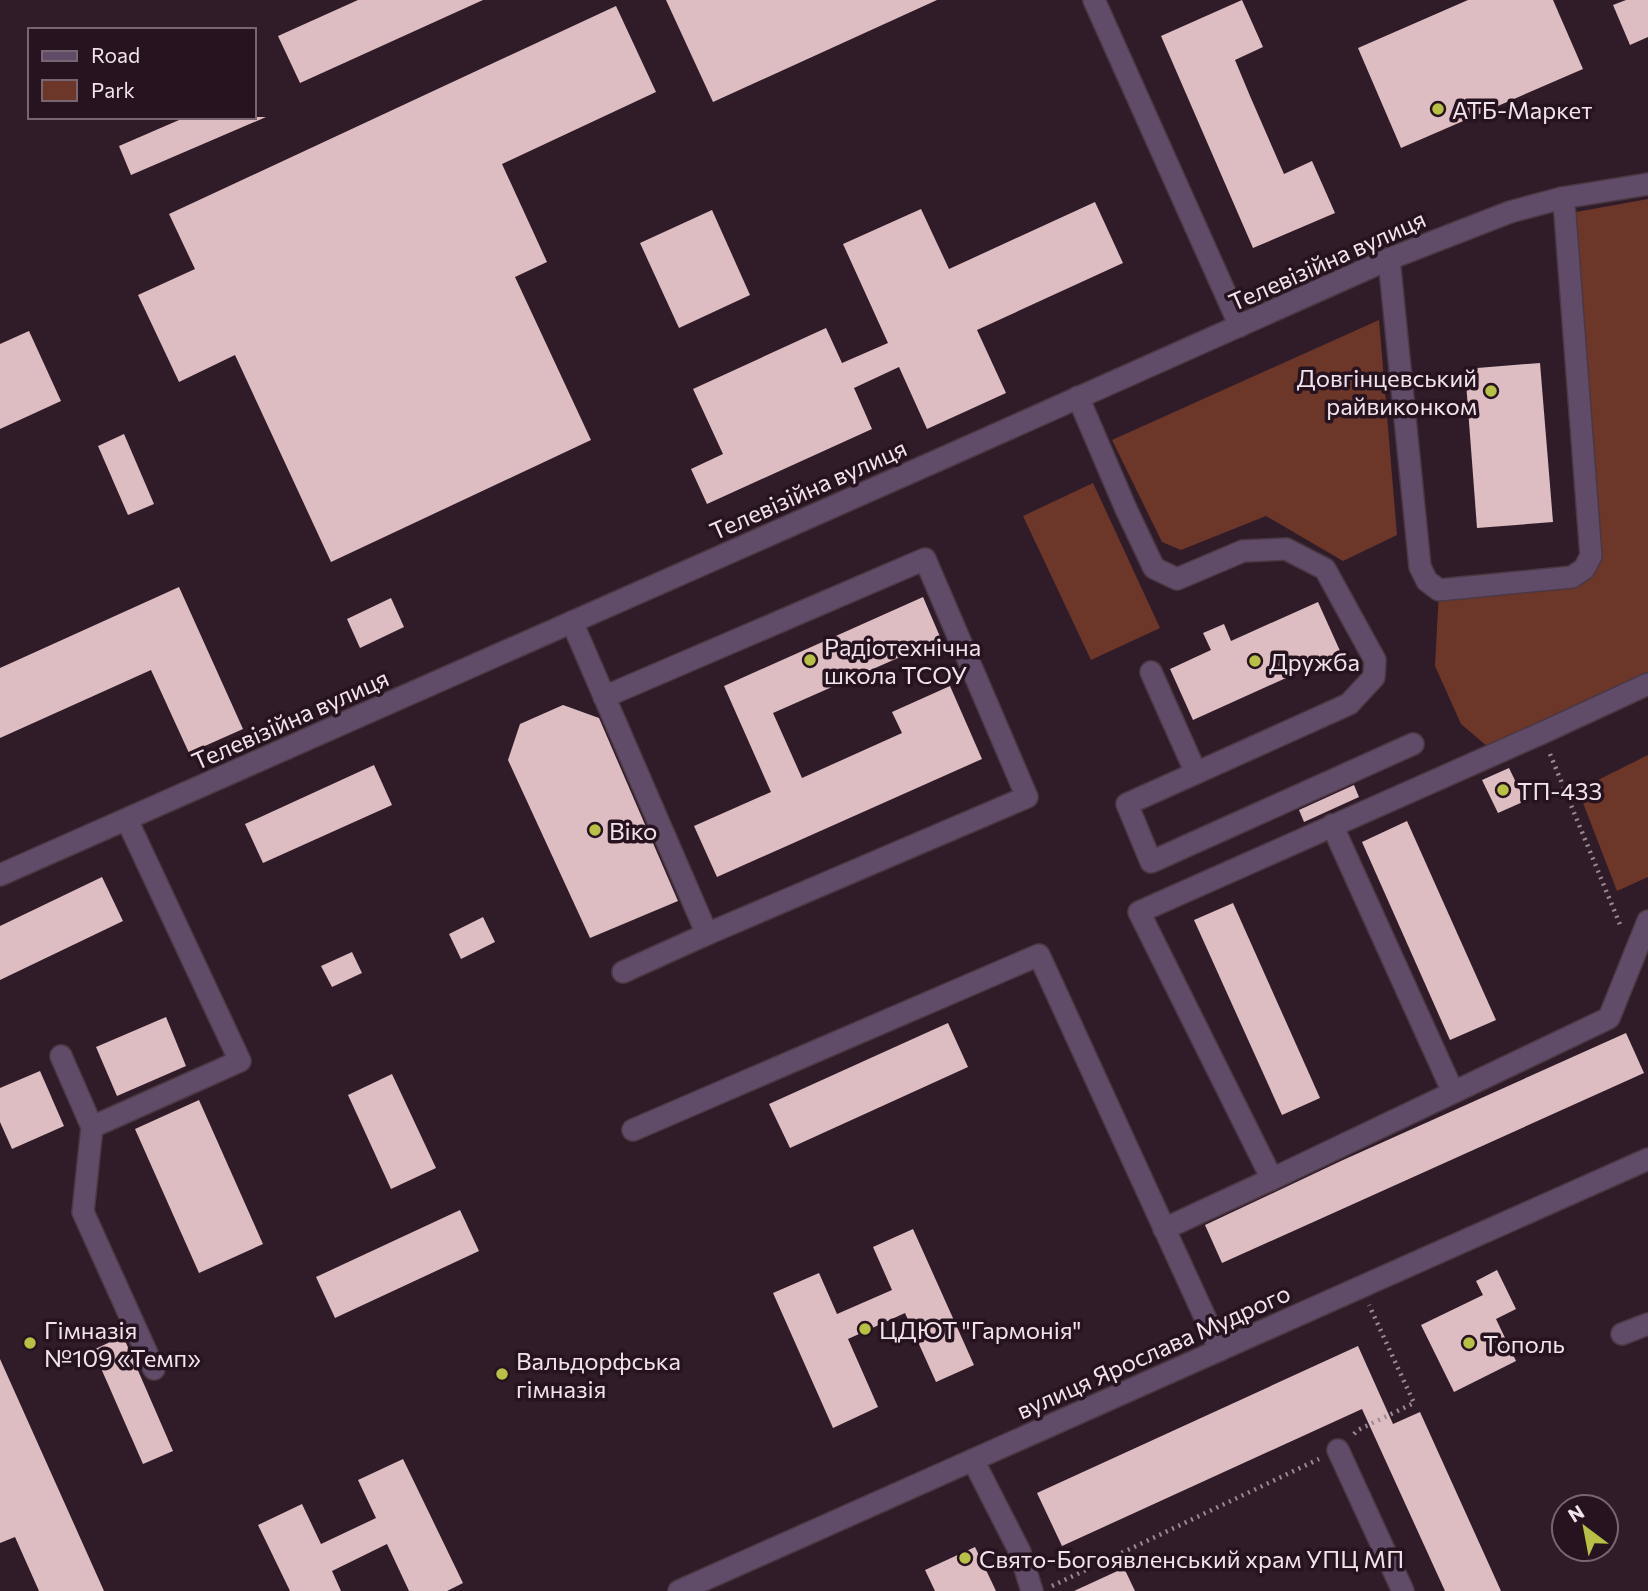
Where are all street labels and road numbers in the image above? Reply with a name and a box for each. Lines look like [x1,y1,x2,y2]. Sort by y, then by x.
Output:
street label: Телевізійна вулиця [1224,204,1430,316]
street label: Телевізійна вулиця [705,433,911,545]
street label: Телевізійна вулиця [187,663,393,775]
street label: вулиця Ярослава Мудрого [1012,1277,1294,1425]

